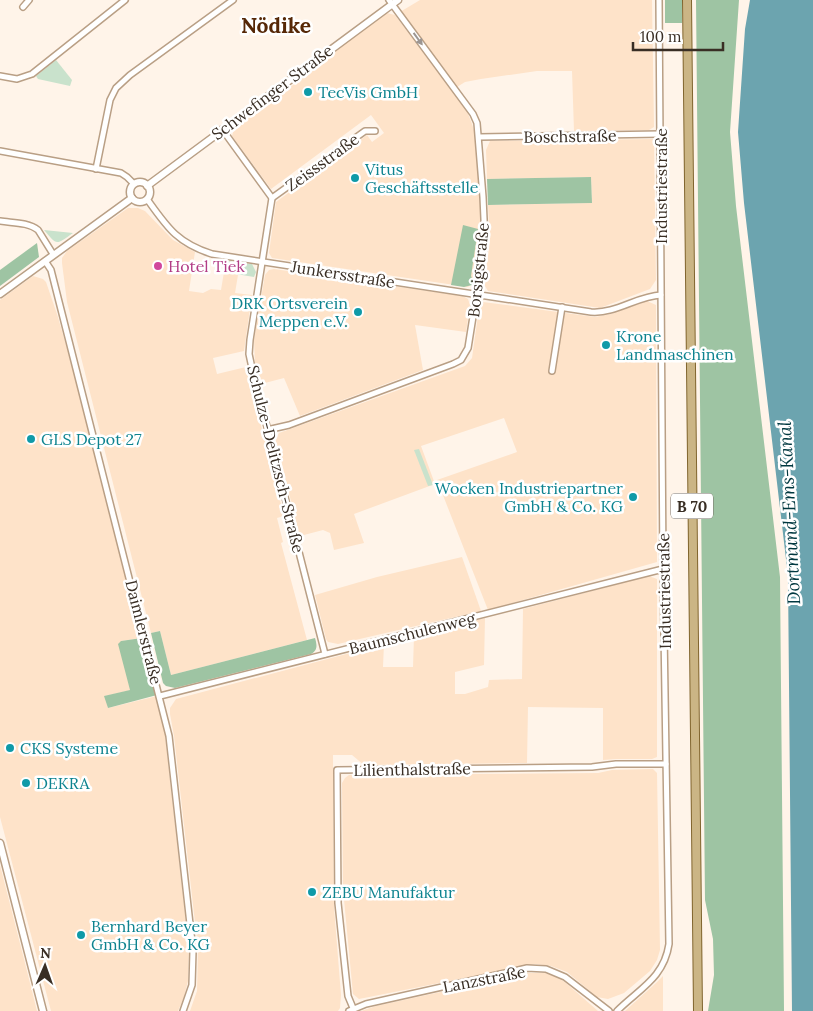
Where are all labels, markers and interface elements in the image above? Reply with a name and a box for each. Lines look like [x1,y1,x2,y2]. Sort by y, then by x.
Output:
district label: Nödike [241,12,311,39]
scale bar [633,20,723,52]
text: 100 m [640,27,681,46]
one-way arrow [413,32,423,46]
street label: Schwefinger Straße [207,40,337,144]
place label: TecVis GmbH [318,82,418,102]
marker: TecVis GmbH [302,86,314,98]
street label: Boschstraße [523,125,617,147]
street label: Zeissstraße [281,128,363,195]
street label: Industriestraße [651,128,671,244]
place label: Vitus Geschäftsstelle [364,159,479,197]
marker: Vitus Geschäftsstelle [349,172,361,184]
street label: Borsigstraße [463,221,493,318]
place label: Hotel Tiek [168,256,245,276]
street label: Junkersstraße [289,256,397,292]
marker: Hotel Tiek [152,260,164,272]
place label: DRK Ortsverein Meppen e.V. [231,293,348,331]
marker: DRK Ortsverein Meppen e.V. [352,306,364,318]
place label: Krone Landmaschinen [616,326,734,364]
marker: Krone Landmaschinen [600,339,612,351]
street label: Schulze-Delitzsch-Straße [243,363,309,555]
water label: Dortmund-Ems-Kanal [773,421,805,605]
place label: GLS Depot 27 [41,429,142,449]
marker: GLS Depot 27 [25,433,37,445]
place label: Wocken Industriepartner GmbH & Co. KG [435,478,623,516]
marker: Wocken Industriepartner GmbH & Co. KG [627,491,639,503]
road number: B 70 [671,494,713,518]
street label: Industriestraße [653,533,675,649]
street label: Daimlerstraße [121,578,167,687]
street label: Baumschulenweg [347,607,478,658]
place label: CKS Systeme [20,738,118,758]
marker: CKS Systeme [4,742,16,754]
street label: Lilienthalstraße [353,758,471,780]
place label: DEKRA [36,773,90,793]
marker: DEKRA [20,777,32,789]
place label: ZEBU Manufaktur [322,882,455,902]
marker: ZEBU Manufaktur [306,886,318,898]
place label: Bernhard Beyer GmbH & Co. KG [91,916,210,954]
marker: Bernhard Beyer GmbH & Co. KG [75,929,87,941]
north arrow [20,941,70,991]
text: N [40,944,51,962]
street label: Lanzstraße [441,961,527,997]

